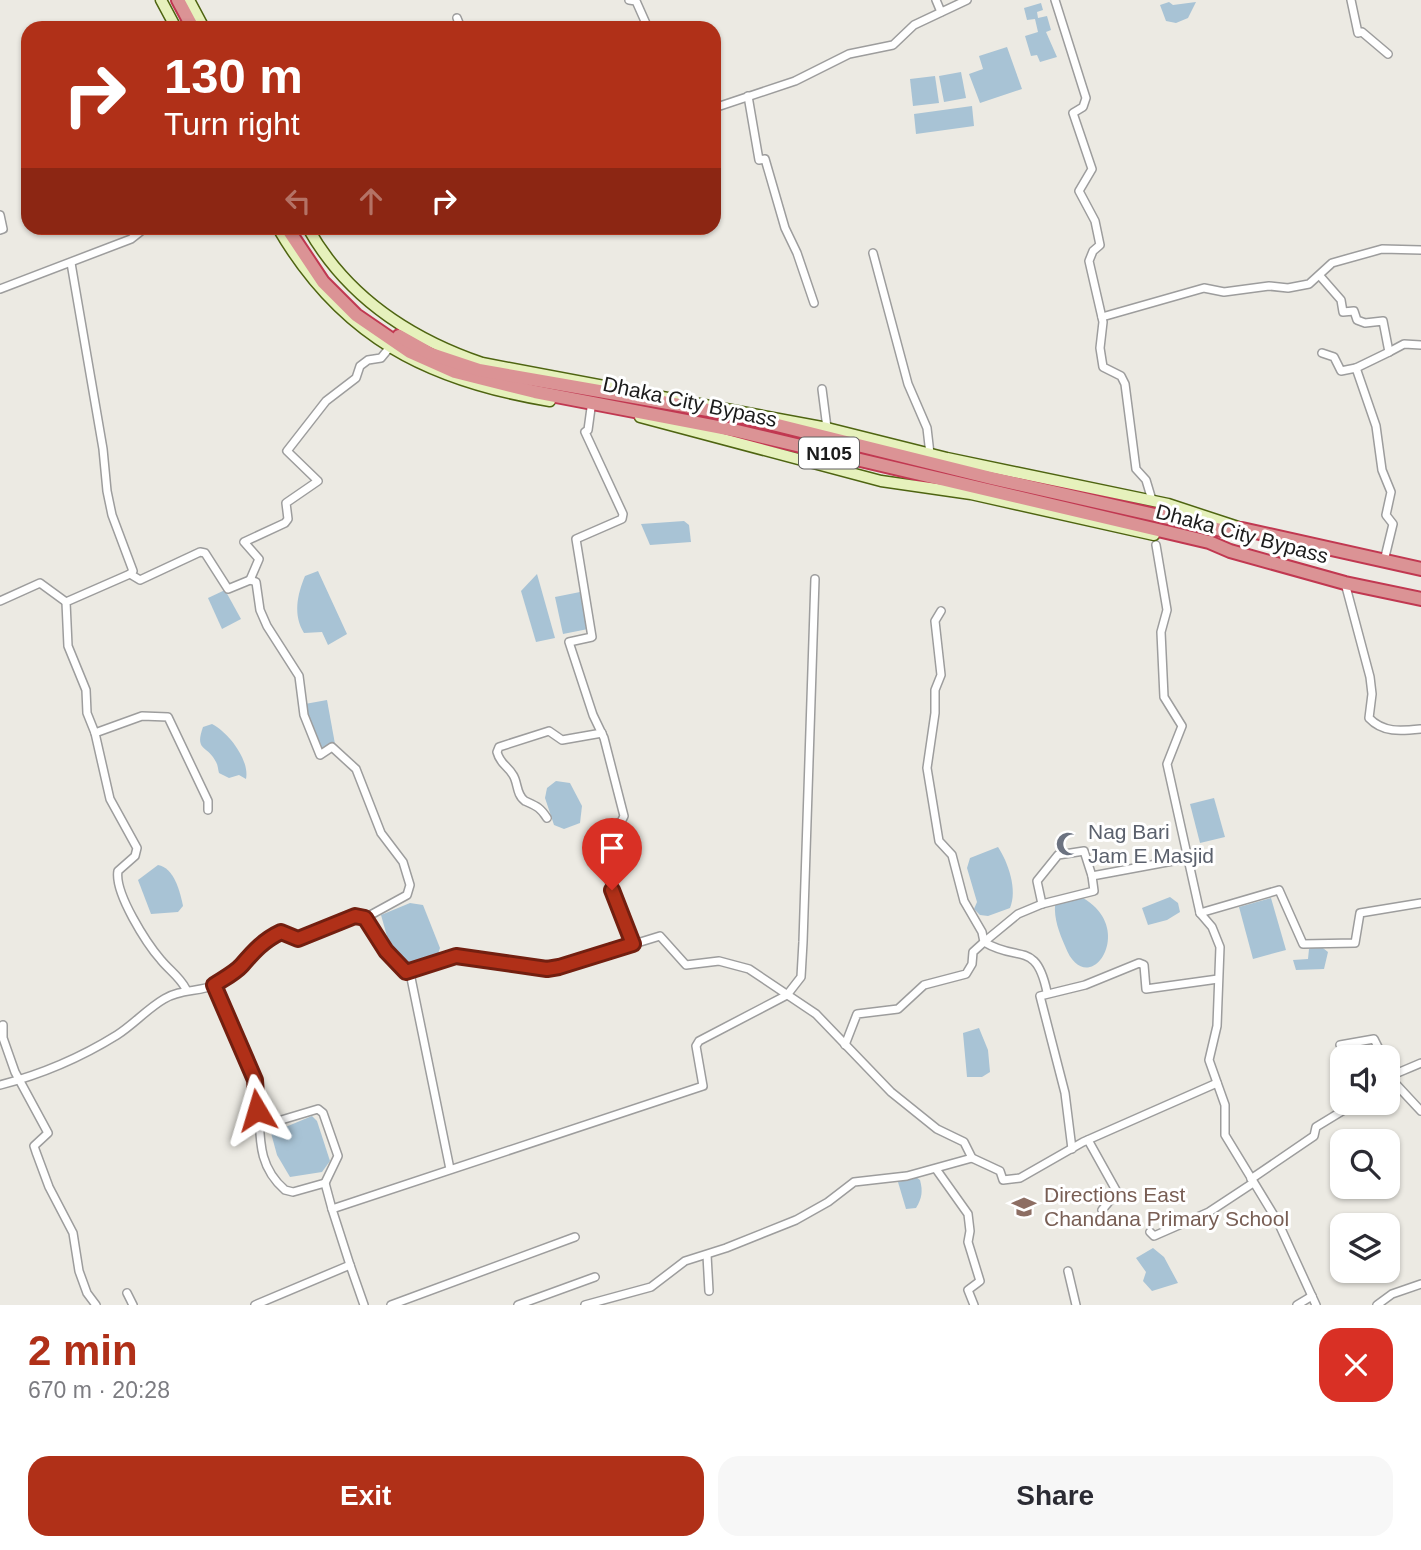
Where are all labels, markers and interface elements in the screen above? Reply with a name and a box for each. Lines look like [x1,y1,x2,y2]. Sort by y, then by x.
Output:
icon: right [49,49,140,140]
text: 130 m [164,49,303,103]
text: Turn right [164,106,300,142]
icon: left [279,182,317,220]
icon: ahead [352,182,390,220]
icon: right [425,182,463,220]
street label: Dhaka City Bypass [601,372,779,431]
road number: N105 [799,437,859,468]
street label: Dhaka City Bypass [1153,499,1331,568]
pin [582,818,642,890]
place label: Nag Bari Jam E Masjid [1088,820,1214,867]
icon: arrive [593,829,631,867]
mosque icon: Nag Bari Jam E Masjid [1054,830,1082,858]
map controls [1330,1045,1400,1283]
button: sound [1330,1045,1400,1115]
position arrow [220,1073,294,1147]
button: search [1330,1129,1400,1199]
place label: Directions East Chandana Primary School [1044,1183,1289,1230]
school or university icon: Directions East Chandana Primary School [1010,1193,1038,1221]
button: layers [1330,1213,1400,1283]
text: 2 min [28,1327,138,1374]
button: close [1319,1328,1393,1402]
text: 670 m · 20:28 [28,1377,170,1403]
button: Exit [28,1456,704,1536]
button: Share [718,1456,1393,1536]

